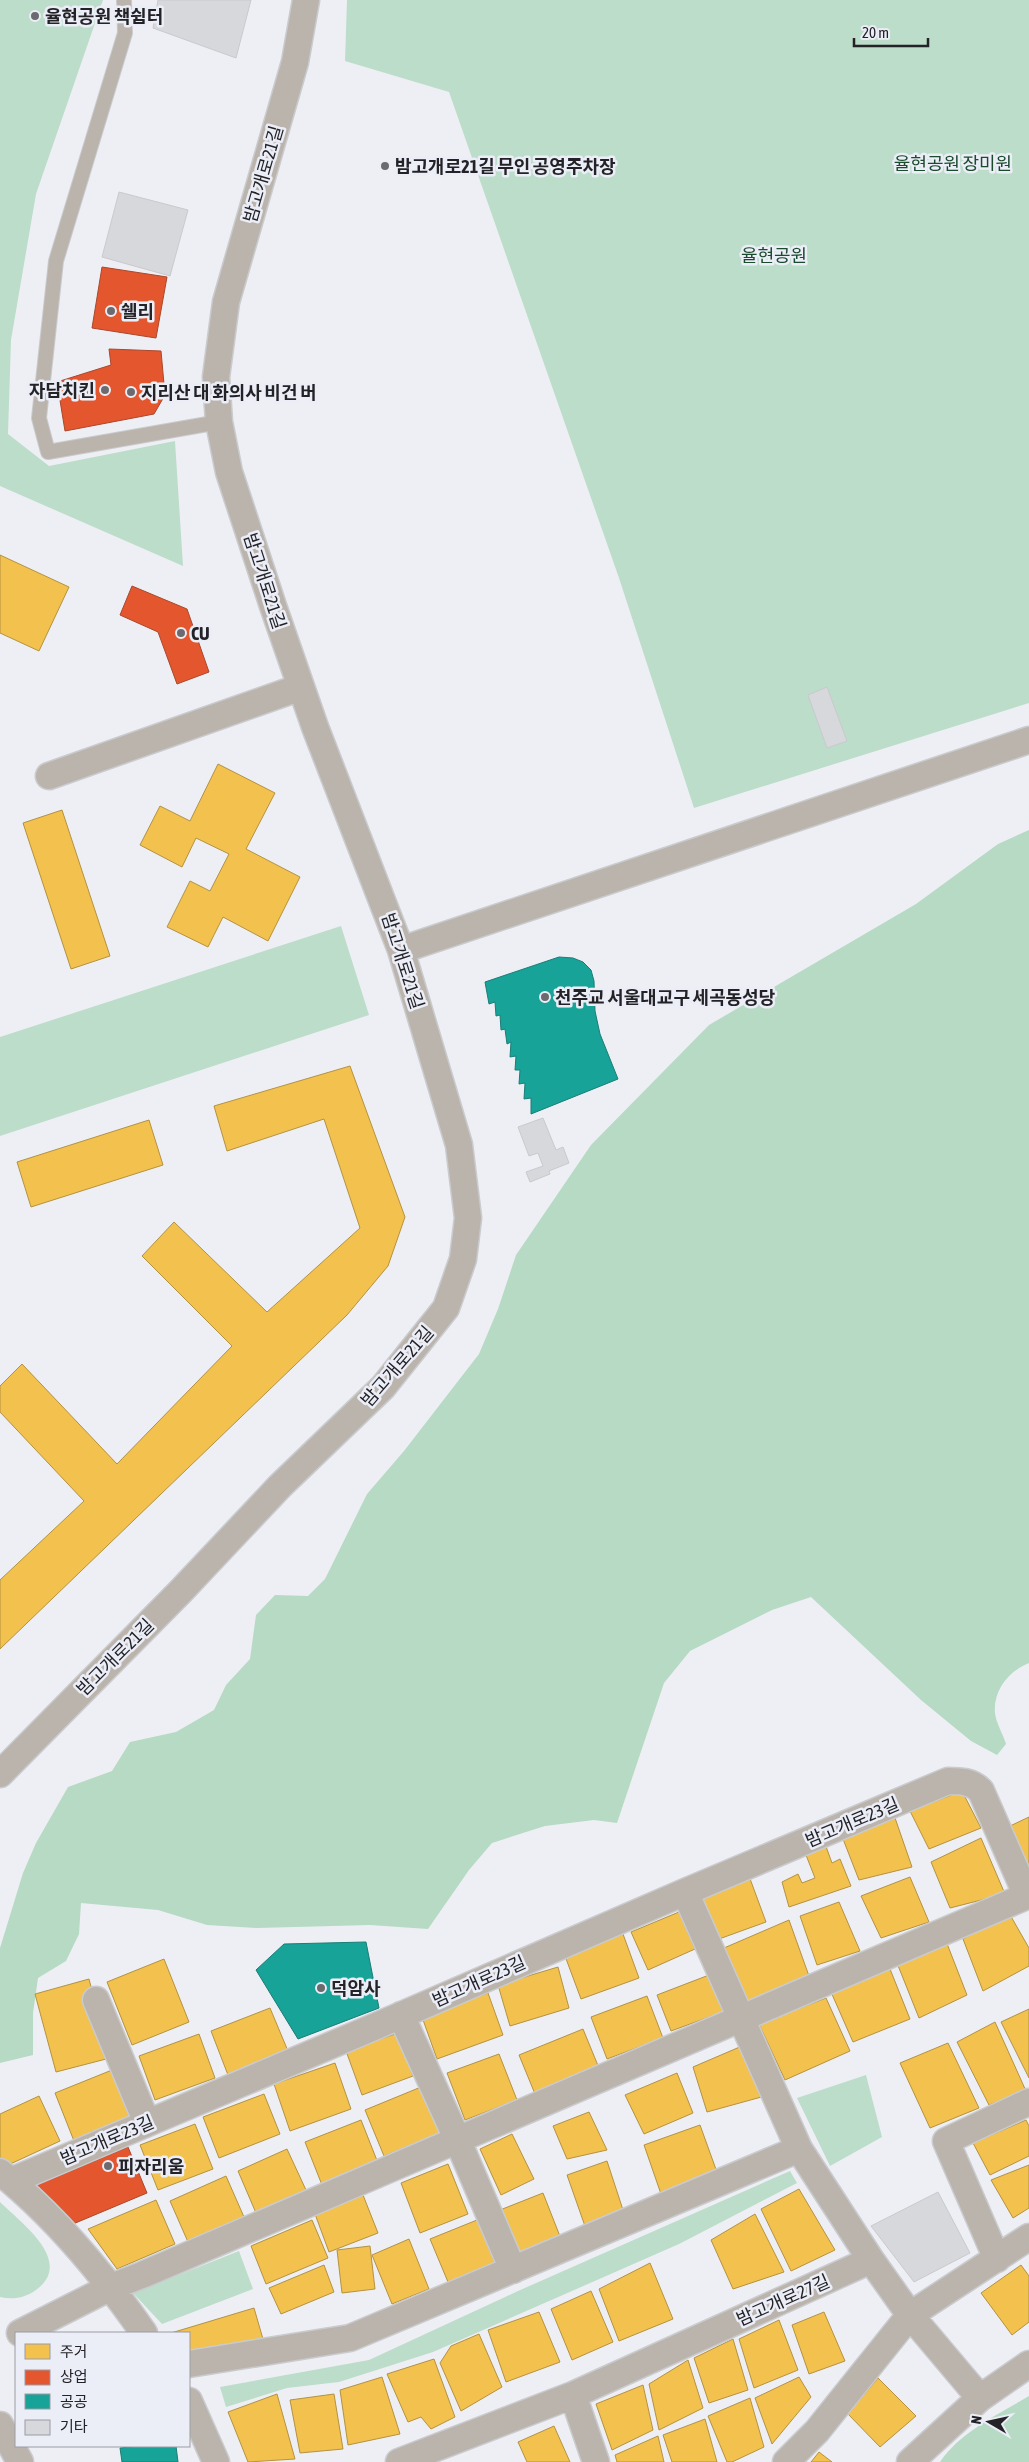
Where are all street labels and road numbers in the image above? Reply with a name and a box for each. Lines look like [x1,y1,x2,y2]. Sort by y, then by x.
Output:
street label: 밤고개로21길 [239,123,287,225]
street label: 밤고개로21길 [240,530,290,632]
street label: 밤고개로21길 [378,910,428,1012]
street label: 밤고개로21길 [356,1321,438,1411]
street label: 밤고개로21길 [72,1614,158,1700]
street label: 밤고개로23길 [802,1793,902,1851]
street label: 밤고개로23길 [429,1951,529,2011]
street label: 밤고개로23길 [57,2111,157,2169]
street label: 밤고개로27길 [733,2270,833,2330]

